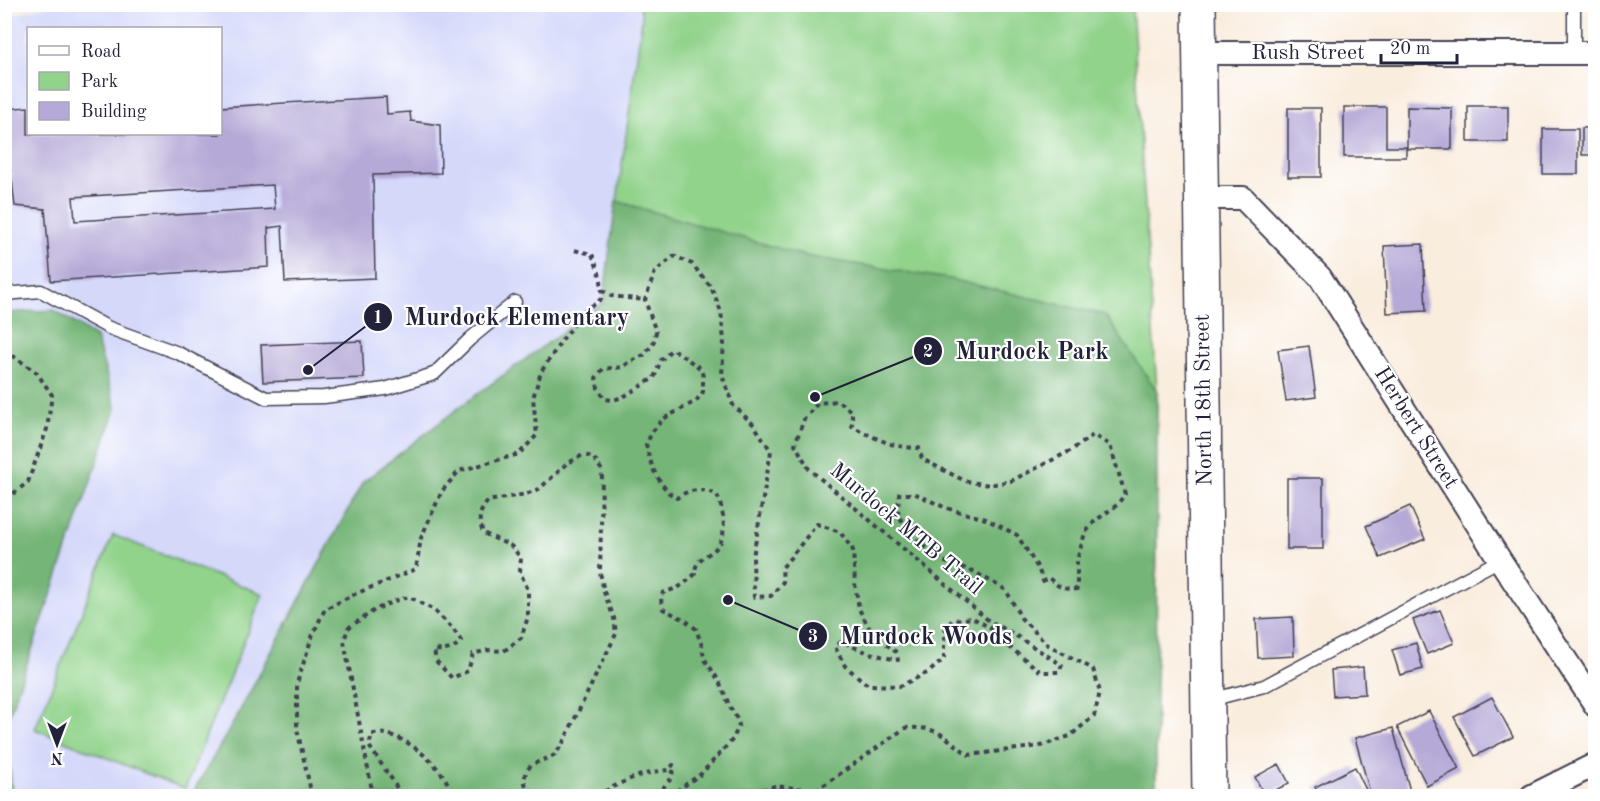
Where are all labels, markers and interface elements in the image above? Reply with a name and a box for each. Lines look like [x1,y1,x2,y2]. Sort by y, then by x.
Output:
legend [27,27,222,135]
scale bar [1381,27,1458,65]
text: 20 m [1390,40,1430,58]
street label: Rush Street [1251,42,1365,64]
text: Road [81,43,121,61]
text: Park [81,73,118,91]
text: Building [81,103,147,121]
callout: Murdock Elementary [363,296,641,338]
text: Murdock Elementary [405,307,629,331]
text: 1 [373,309,383,327]
street label: North 18th Street [1191,314,1217,486]
callout: Murdock Park [913,330,1120,372]
text: Murdock Park [955,341,1109,365]
text: 2 [923,343,933,361]
street label: Herbert Street [1370,363,1462,493]
street label: Murdock MTB Trail [825,459,987,599]
callout: Murdock Woods [798,615,1024,657]
text: Murdock Woods [840,626,1012,650]
text: 3 [808,628,818,646]
north arrow [27,714,87,774]
text: N [50,749,63,765]

